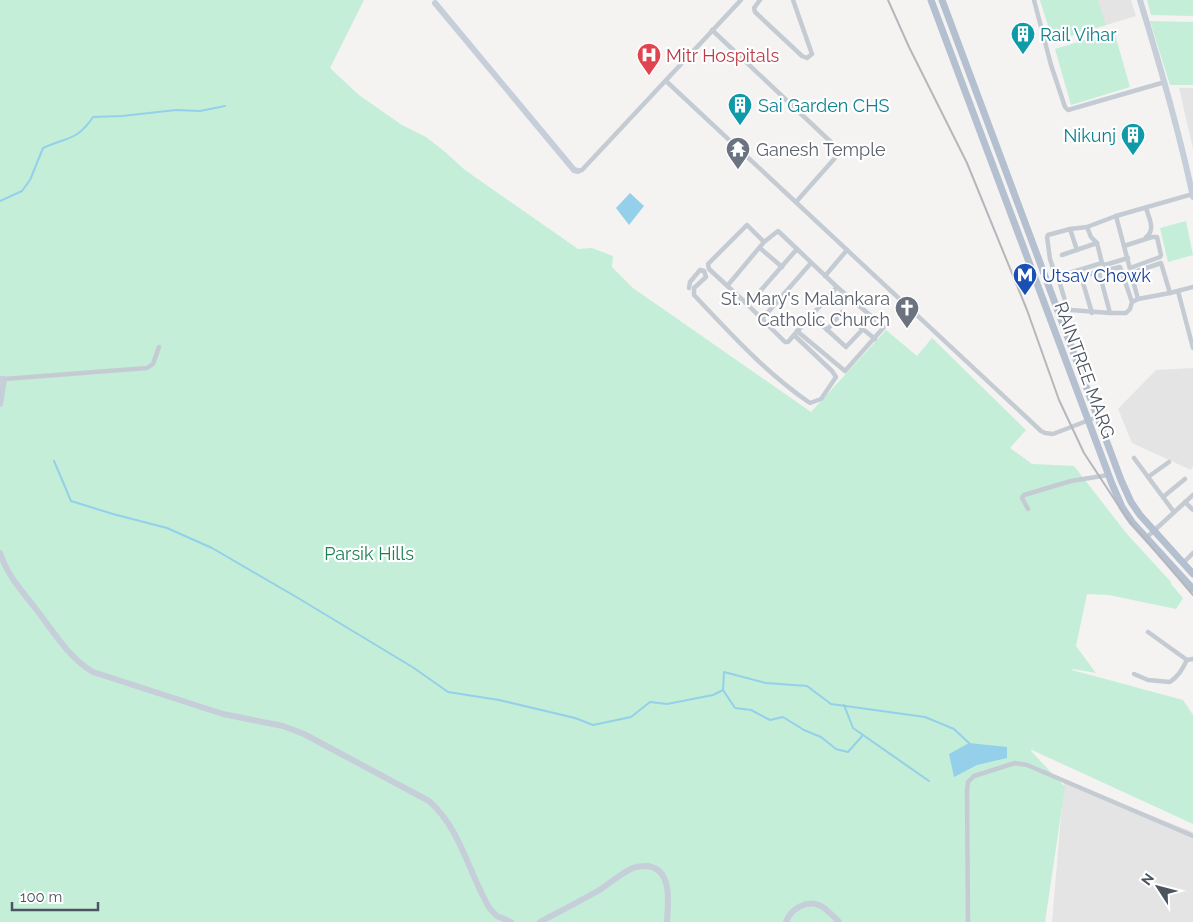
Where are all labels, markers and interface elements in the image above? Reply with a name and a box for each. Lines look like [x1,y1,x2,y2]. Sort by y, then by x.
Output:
building icon: Rail Vihar [1010,21,1036,55]
place label: Rail Vihar [1040,24,1117,45]
hospital icon: Mitr Hospitals [636,42,662,76]
place label: Mitr Hospitals [666,45,780,66]
building icon: Sai Garden CHS [727,92,753,126]
place label: Sai Garden CHS [758,95,889,116]
building icon: Nikunj [1120,122,1146,156]
place label: Nikunj [1063,125,1116,146]
temple icon: Ganesh Temple [725,136,751,170]
place label: Ganesh Temple [756,139,886,160]
metro station icon: Utsav Chowk [1012,262,1038,296]
place label: Utsav Chowk [1042,265,1151,286]
place label: St. Mary's Malankara Catholic Church [721,288,890,330]
church icon: St. Mary's Malankara Catholic Church [894,295,920,329]
street label: RAINTREE MARG [1050,299,1120,441]
park label: Parsik Hills [324,543,414,564]
north arrow [1133,862,1183,912]
text: N [1138,870,1157,888]
scale bar [12,880,99,912]
text: 100 m [20,888,62,906]

